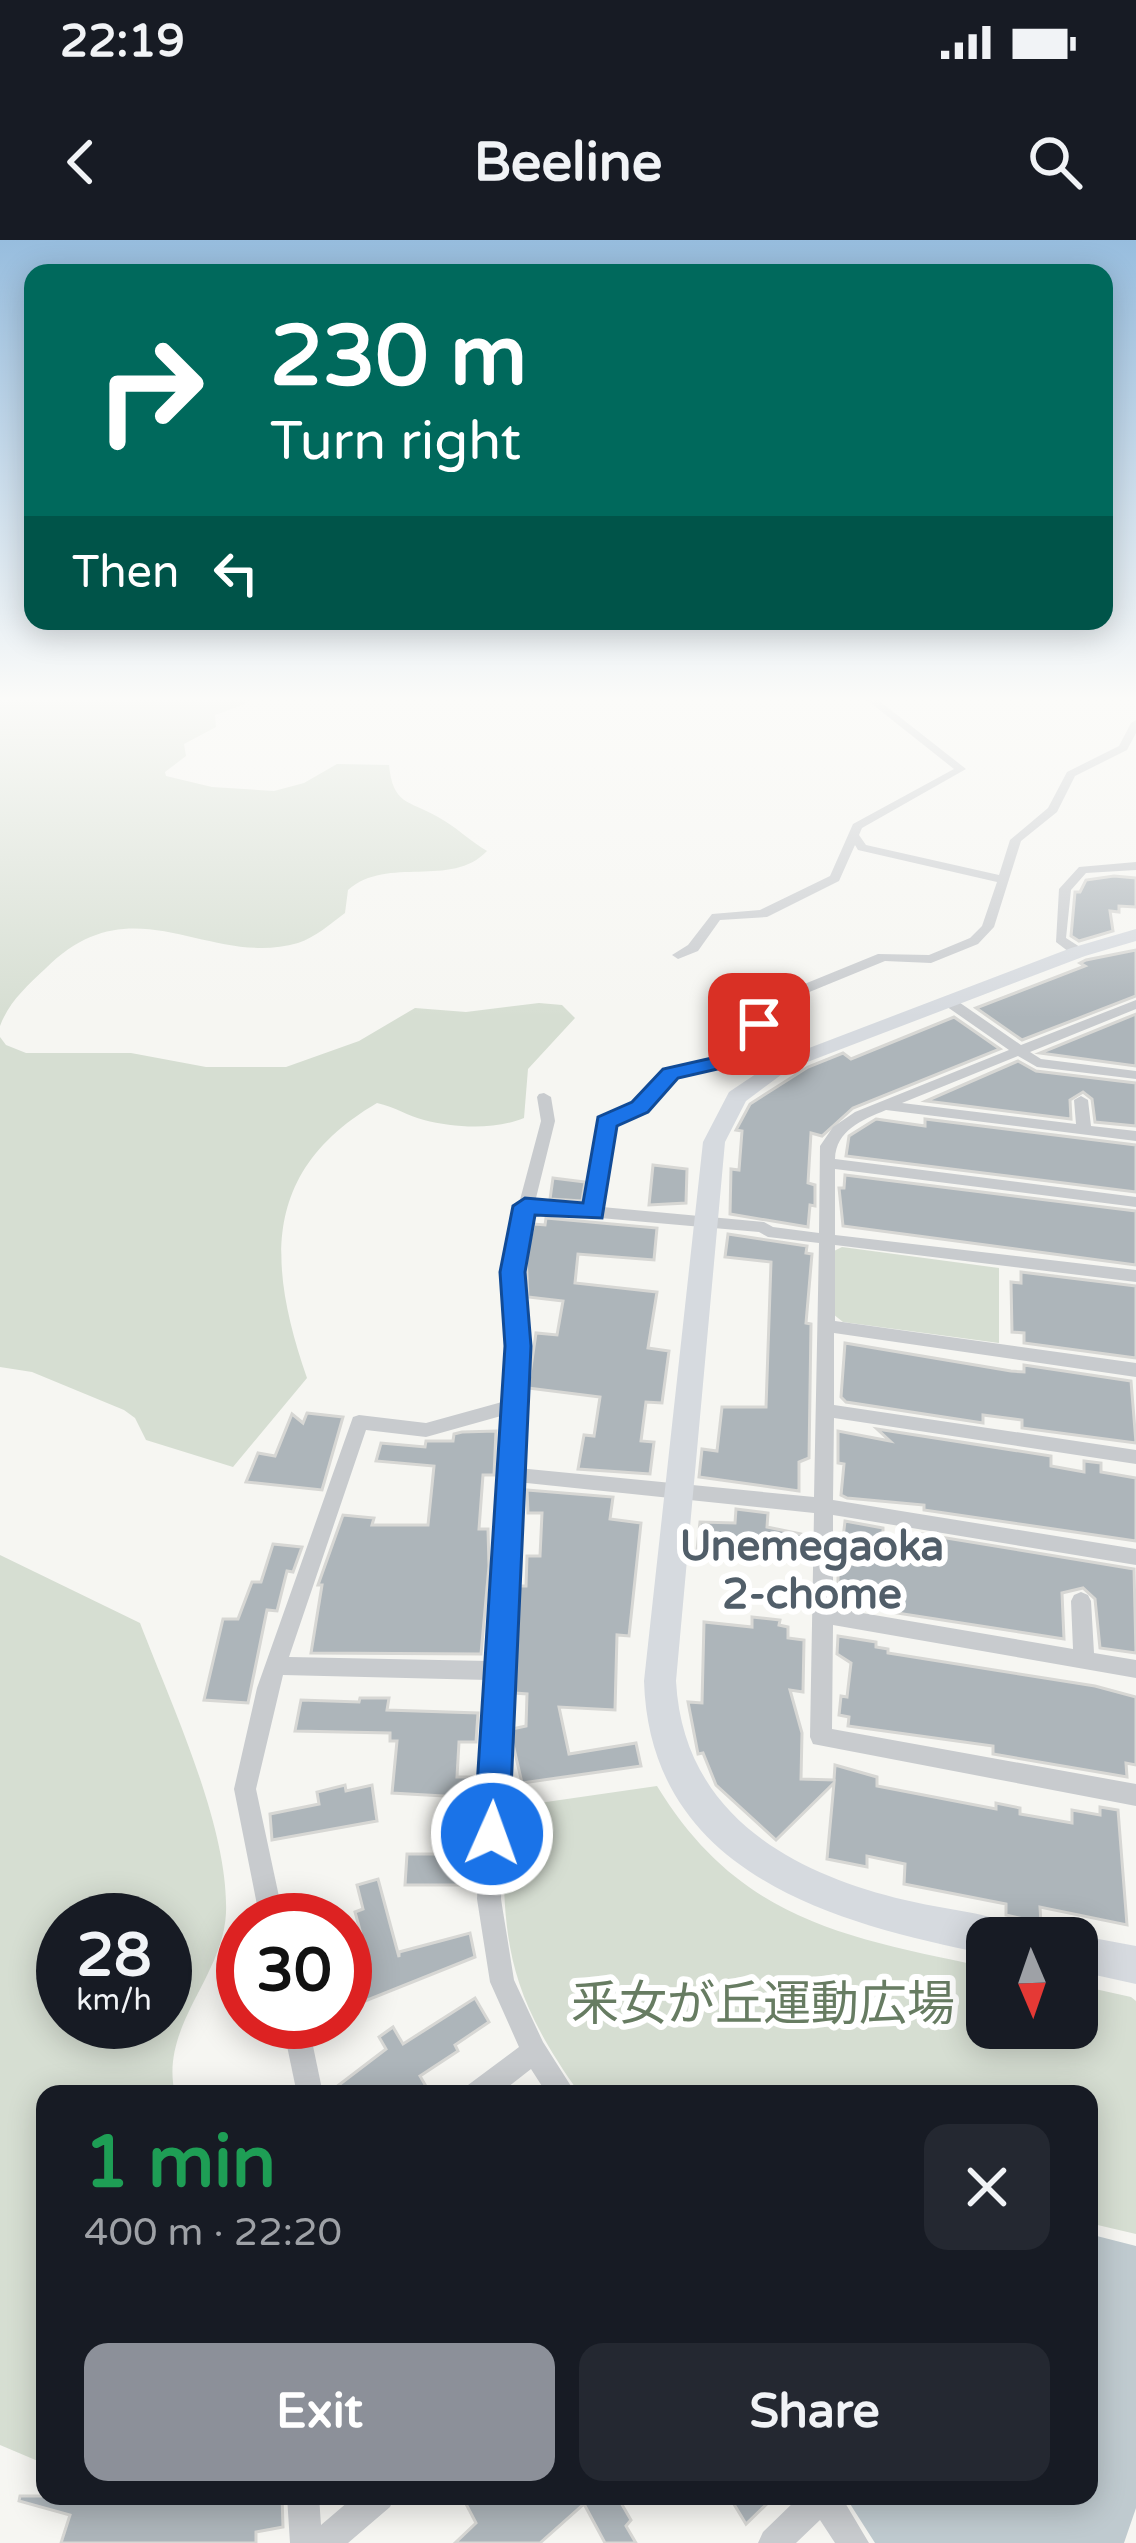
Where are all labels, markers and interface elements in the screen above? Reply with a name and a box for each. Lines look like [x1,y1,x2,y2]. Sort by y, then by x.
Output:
text: 22:19 [60,15,185,69]
icon: back [48,129,114,195]
icon: search [1022,129,1088,195]
text: Beeline [474,130,662,195]
text: 230 m [270,307,527,408]
icon: right [72,312,228,468]
text: Turn right [270,409,521,474]
icon: left [203,540,269,606]
text: Then [72,546,179,600]
pin [708,973,810,1075]
icon: arrive [726,991,792,1057]
district label: Unemegaoka 2-chome [680,1521,944,1620]
position arrow [429,1771,555,1897]
speed limit sign: 30 [216,1893,372,2049]
north arrow [966,1917,1098,2049]
map controls [966,1917,1098,2049]
text: 28 [76,1920,152,1992]
park label: 釆女が丘運動広場 [571,1976,955,2034]
text: km/h [76,1982,152,2019]
text: 1 min [84,2120,276,2207]
button: close [924,2124,1050,2250]
text: 400 m · 22:20 [84,2209,342,2256]
button: Exit [84,2343,555,2481]
button: Share [579,2343,1050,2481]

